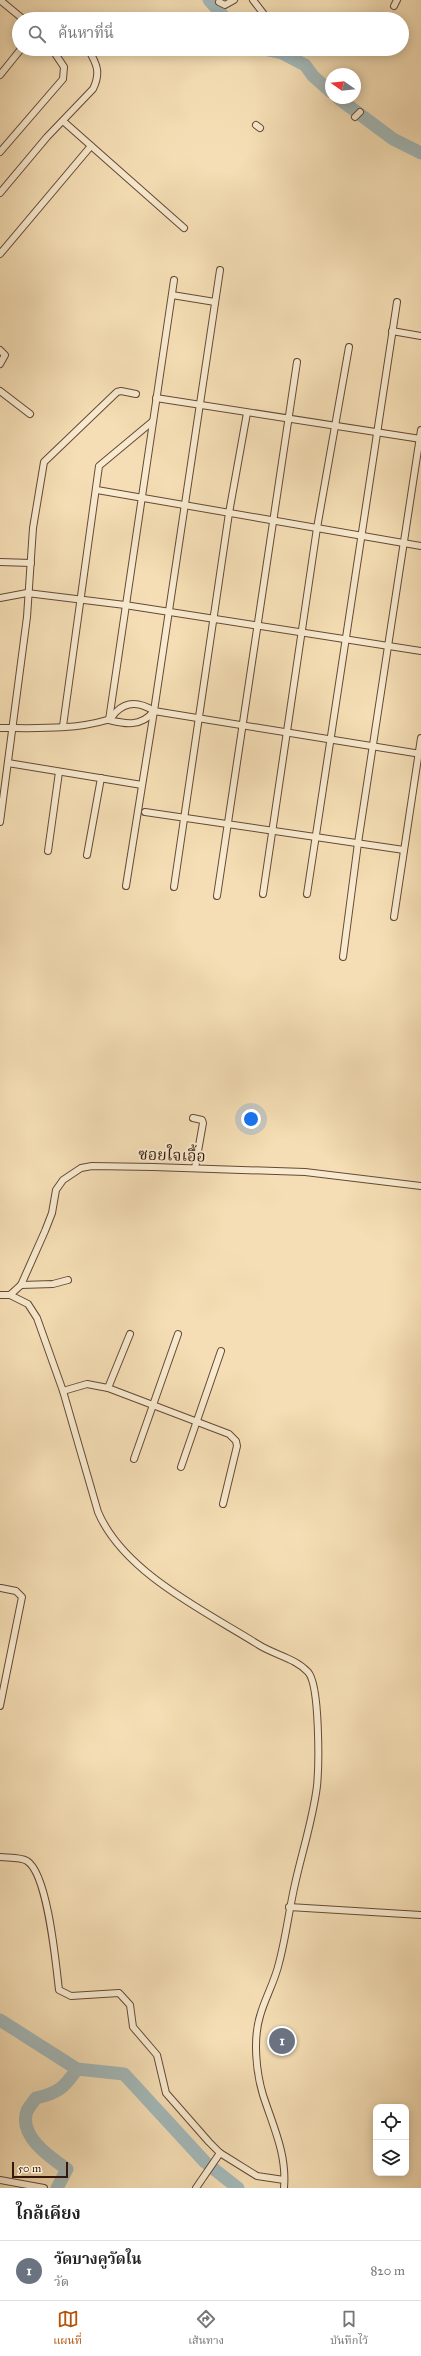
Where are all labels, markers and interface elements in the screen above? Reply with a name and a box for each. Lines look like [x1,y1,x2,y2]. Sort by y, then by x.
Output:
search box [12,12,409,56]
icon: search [26,23,48,45]
text: ค้นหาที่นี่ [58,24,114,42]
north arrow [325,68,361,104]
your location [241,1109,261,1129]
street label: ซอยใจเอื้อ [138,1142,206,1166]
pin: 1 [269,2026,295,2056]
map controls [373,2104,409,2176]
button: locate [373,2104,409,2140]
button: layers [373,2140,409,2176]
scale bar [12,2160,68,2179]
text: 50 m [18,2162,41,2175]
text: ใกล้เคียง [16,2203,81,2224]
text: วัดบางคูวัดใน [54,2250,141,2268]
text: 1 [26,2263,32,2279]
text: 820 m [370,2263,405,2279]
text: วัด [54,2274,69,2290]
tab: แผนที่ [53,2308,82,2350]
tab: เส้นทาง [188,2308,224,2350]
tab: บันทึกไว้ [330,2308,368,2350]

